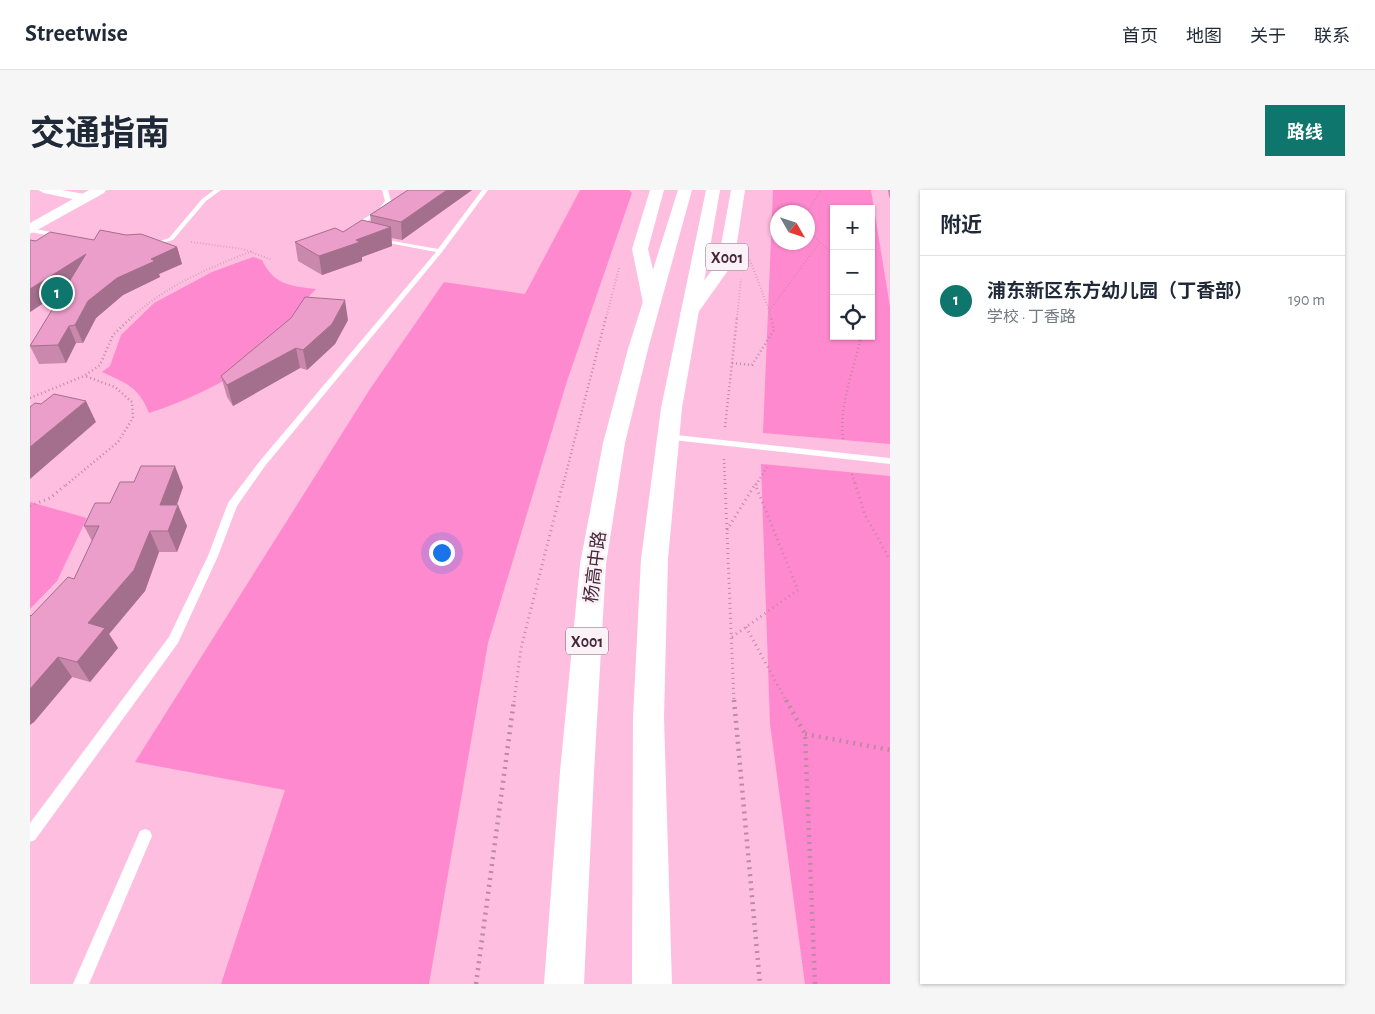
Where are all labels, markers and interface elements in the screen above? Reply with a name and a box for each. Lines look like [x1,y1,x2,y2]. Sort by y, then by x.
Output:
text: Streetwise [25,22,128,46]
text: 首页 [1122,28,1158,46]
text: 地图 [1186,28,1222,46]
text: 关于 [1250,28,1286,46]
text: 联系 [1314,28,1350,46]
button: 路线 [1265,105,1345,156]
text: 交通指南 [30,117,170,152]
north arrow [770,205,815,250]
map controls [830,205,875,340]
button: + [830,205,875,250]
text: 附近 [940,215,982,236]
road number: X001 [706,244,748,270]
button: − [830,250,875,295]
pin: 1 [41,274,73,312]
text: 浦东新区东方幼儿园（丁香部） [987,282,1253,301]
text: 1 [953,292,959,308]
text: 190 m [1288,292,1325,308]
button: locate [830,295,875,340]
text: 学校 · 丁香路 [987,309,1076,325]
street label: 杨高中路 [581,530,609,604]
your location [429,540,455,566]
road number: X001 [566,628,608,654]

